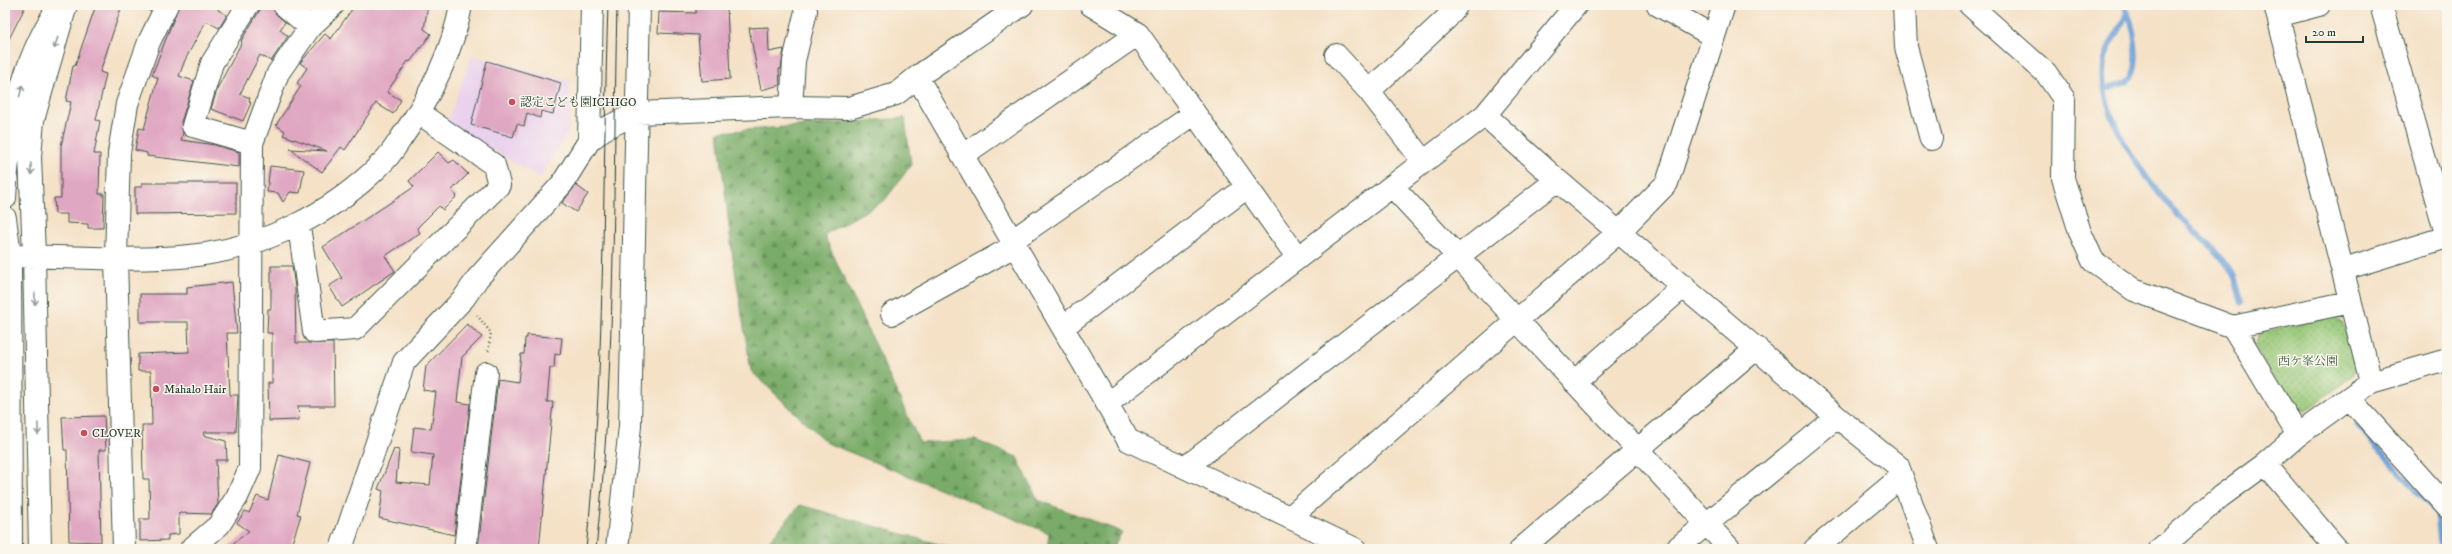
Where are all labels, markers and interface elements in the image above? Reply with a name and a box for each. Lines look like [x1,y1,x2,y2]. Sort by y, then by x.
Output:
scale bar [2306,18,2363,44]
text: 20 m [2312,25,2336,40]
one-way arrow [52,36,59,49]
one-way arrow [17,84,25,97]
place label: 認定こども園ICHIGO [520,95,637,110]
marker: 認定こども園ICHIGO [507,97,517,107]
one-way arrow [27,162,34,175]
one-way arrow [32,292,39,305]
park label: 西ケ峯公園 [2278,354,2338,369]
place label: Mahalo Hair [164,382,227,397]
marker: Mahalo Hair [151,384,161,394]
one-way arrow [34,422,42,435]
place label: CLOVER [92,426,141,441]
marker: CLOVER [79,428,89,438]

